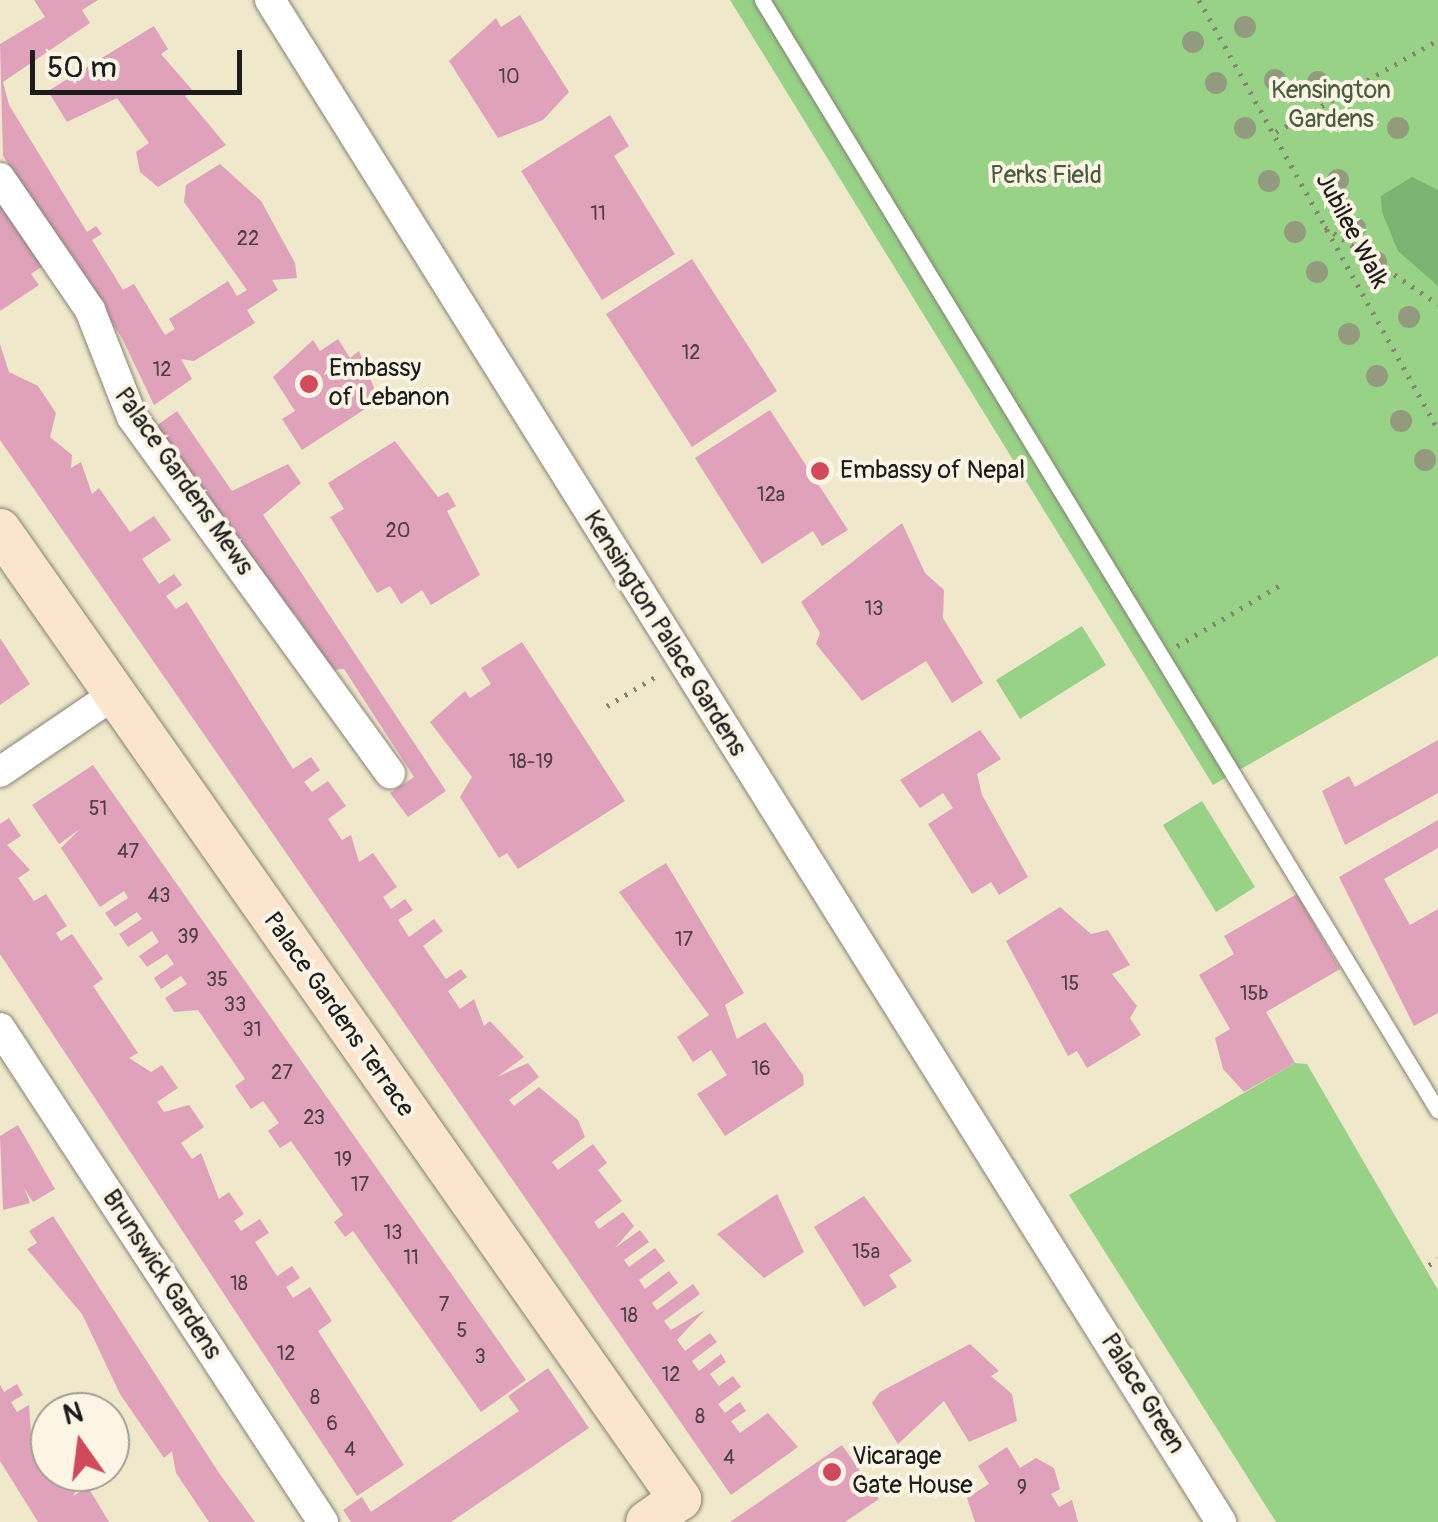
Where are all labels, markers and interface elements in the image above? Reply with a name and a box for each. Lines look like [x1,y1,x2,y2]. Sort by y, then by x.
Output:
scale bar [35,30,248,92]
text: 50 m [47,49,117,86]
house number: 10 [498,64,520,88]
park label: Kensington Gardens [1271,77,1391,136]
park label: Perks Field [990,161,1102,191]
street label: Jubilee Walk [1308,168,1394,294]
house number: 11 [590,201,606,225]
house number: 22 [237,226,259,250]
house number: 12 [682,340,700,364]
place label: Embassy of Lebanon [329,355,450,414]
house number: 12 [153,357,171,381]
marker: Embassy of Lebanon [298,373,320,395]
street label: Palace Gardens Mews [107,382,259,582]
place label: Embassy of Nepal [840,456,1025,486]
marker: Embassy of Nepal [809,460,831,482]
house number: 12a [757,482,785,506]
street label: Kensington Palace Gardens [576,506,752,762]
house number: 20 [386,518,410,542]
house number: 13 [865,596,883,620]
house number: 18-19 [509,749,553,773]
house number: 51 [89,796,107,820]
house number: 47 [117,839,139,863]
house number: 43 [148,883,170,907]
street label: Palace Gardens Terrace [256,907,420,1123]
house number: 39 [177,924,199,948]
house number: 17 [675,927,693,951]
house number: 35 [206,967,228,991]
house number: 15 [1061,971,1079,995]
house number: 15b [1240,981,1268,1005]
house number: 33 [224,992,246,1016]
house number: 31 [243,1017,261,1041]
house number: 16 [751,1056,771,1080]
house number: 27 [271,1060,293,1084]
house number: 23 [303,1105,325,1129]
house number: 19 [334,1147,352,1171]
house number: 17 [351,1172,369,1196]
street label: Brunswick Gardens [95,1185,227,1365]
house number: 13 [384,1220,402,1244]
house number: 15a [852,1239,880,1263]
house number: 11 [403,1245,419,1269]
house number: 18 [230,1271,248,1295]
house number: 7 [439,1292,449,1316]
house number: 18 [620,1303,638,1327]
house number: 5 [457,1318,467,1342]
street label: Palace Green [1093,1328,1191,1460]
house number: 12 [277,1341,295,1365]
house number: 3 [474,1344,486,1368]
house number: 12 [662,1362,680,1386]
house number: 8 [310,1385,320,1409]
north arrow [30,1392,130,1492]
text: N [60,1395,87,1434]
house number: 8 [695,1404,705,1428]
house number: 6 [326,1411,338,1435]
house number: 4 [344,1437,356,1461]
place label: Vicarage Gate House [852,1443,973,1502]
house number: 4 [723,1445,735,1469]
marker: Vicarage Gate House [821,1461,843,1483]
house number: 9 [1017,1475,1027,1499]

